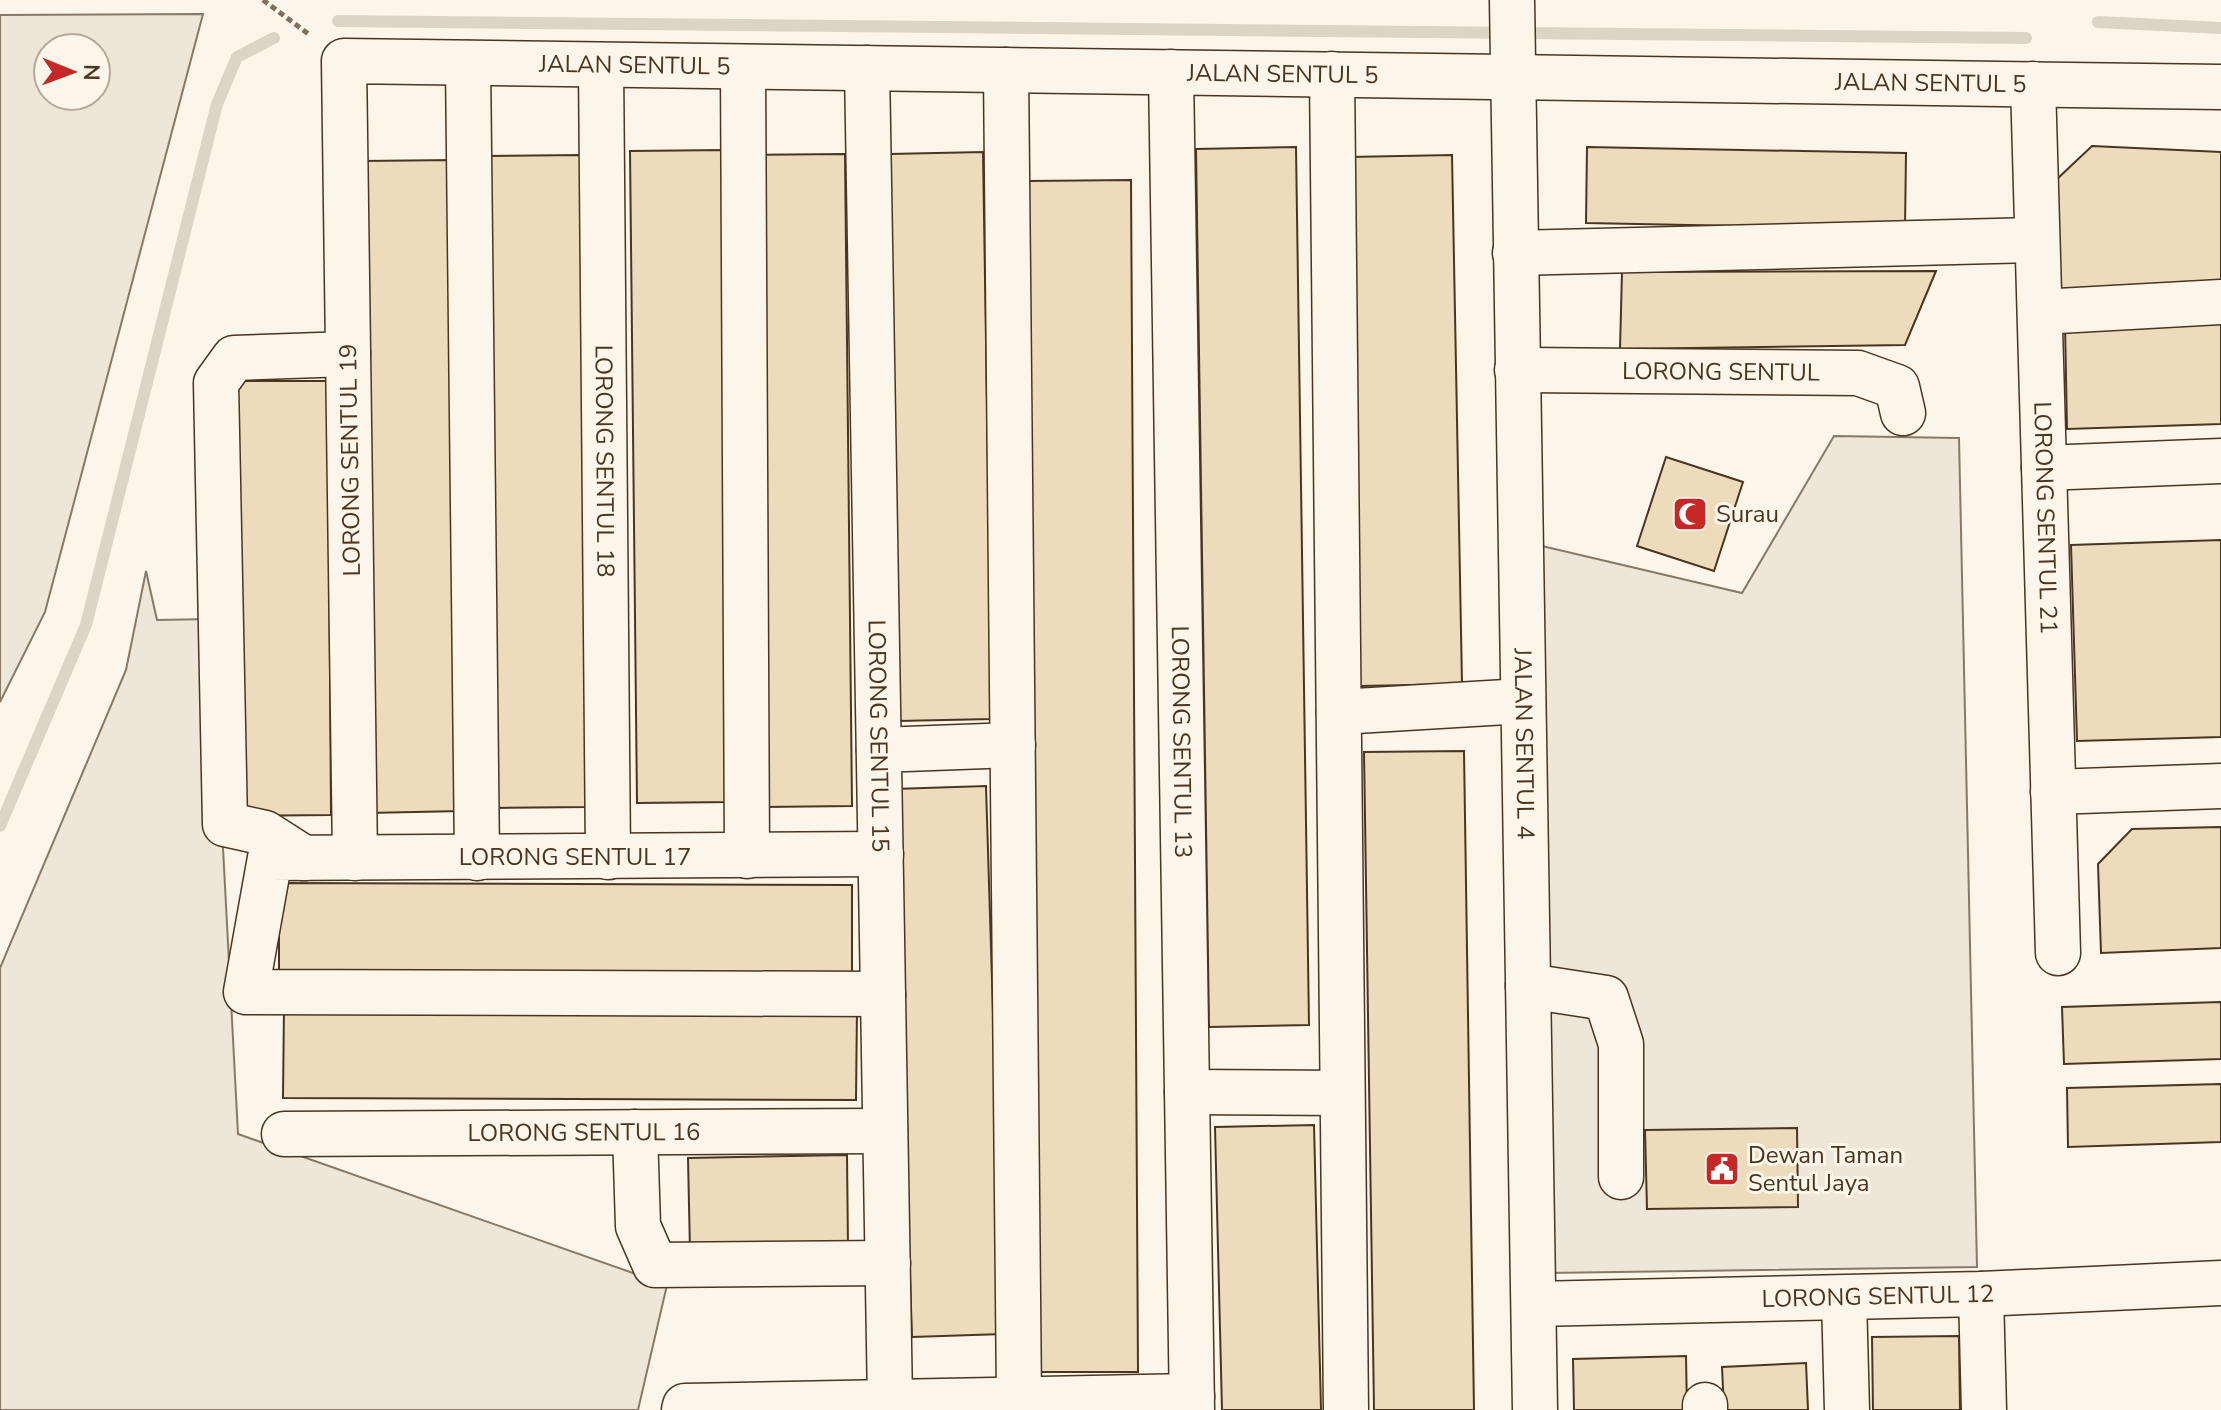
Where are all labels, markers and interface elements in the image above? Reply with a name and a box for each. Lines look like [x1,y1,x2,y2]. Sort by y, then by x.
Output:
north arrow [32,32,112,112]
street label: JALAN SENTUL 5 [538,48,731,82]
street label: JALAN SENTUL 5 [1186,57,1379,91]
text: N [76,64,106,81]
street label: JALAN SENTUL 5 [1834,66,2027,100]
street label: LORONG SENTUL 19 [332,343,368,577]
street label: LORONG SENTUL 18 [587,344,622,578]
street label: LORONG SENTUL [1622,355,1820,389]
street label: LORONG SENTUL 21 [2026,401,2065,635]
mosque icon: Surau [1671,495,1709,533]
place label: Surau [1716,498,1779,530]
street label: LORONG SENTUL 15 [861,619,897,853]
street label: LORONG SENTUL 13 [1164,625,1199,859]
street label: JALAN SENTUL 4 [1507,647,1542,840]
street label: LORONG SENTUL 17 [459,841,691,873]
street label: LORONG SENTUL 16 [468,1116,700,1149]
place label: Dewan Taman Sentul Jaya [1748,1139,1903,1199]
public building icon: Dewan Taman Sentul Jaya [1703,1150,1741,1188]
street label: LORONG SENTUL 12 [1761,1277,1995,1315]

